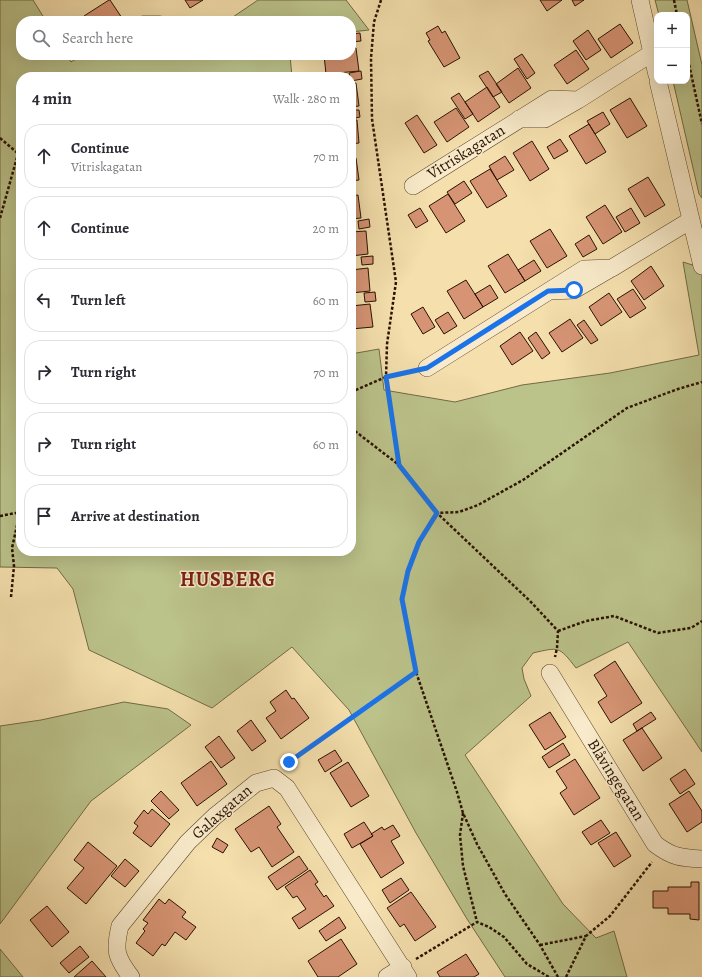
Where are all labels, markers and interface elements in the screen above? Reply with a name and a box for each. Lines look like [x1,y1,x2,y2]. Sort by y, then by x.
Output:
map controls [654,12,690,84]
button: + [654,12,690,48]
search box [16,16,356,60]
icon: search [30,27,52,49]
text: Search here [62,28,133,48]
button: − [654,48,690,84]
text: 4 min [32,87,72,110]
text: Walk · 280 m [273,90,340,107]
street label: Vitriskagatan [422,119,509,185]
text: Continue [71,138,129,158]
icon: ahead [33,145,55,167]
text: 70 m [313,148,339,165]
text: Vitriskagatan [71,158,142,175]
icon: ahead [33,217,55,239]
text: Continue [71,218,129,238]
text: 20 m [313,220,339,237]
route start [565,281,583,299]
icon: left [33,289,55,311]
text: Turn left [71,290,126,310]
text: 60 m [313,292,339,309]
icon: right [33,361,55,383]
text: Turn right [71,362,136,382]
text: 70 m [313,364,339,381]
icon: right [33,433,55,455]
text: Turn right [71,434,136,454]
text: 60 m [313,436,339,453]
icon: arrive [33,505,55,527]
text: Arrive at destination [71,506,200,526]
district label: HUSBERG [180,566,276,593]
street label: Blåvingegatan [582,735,650,825]
route end [280,753,298,771]
street label: Galaxgatan [187,779,257,844]

